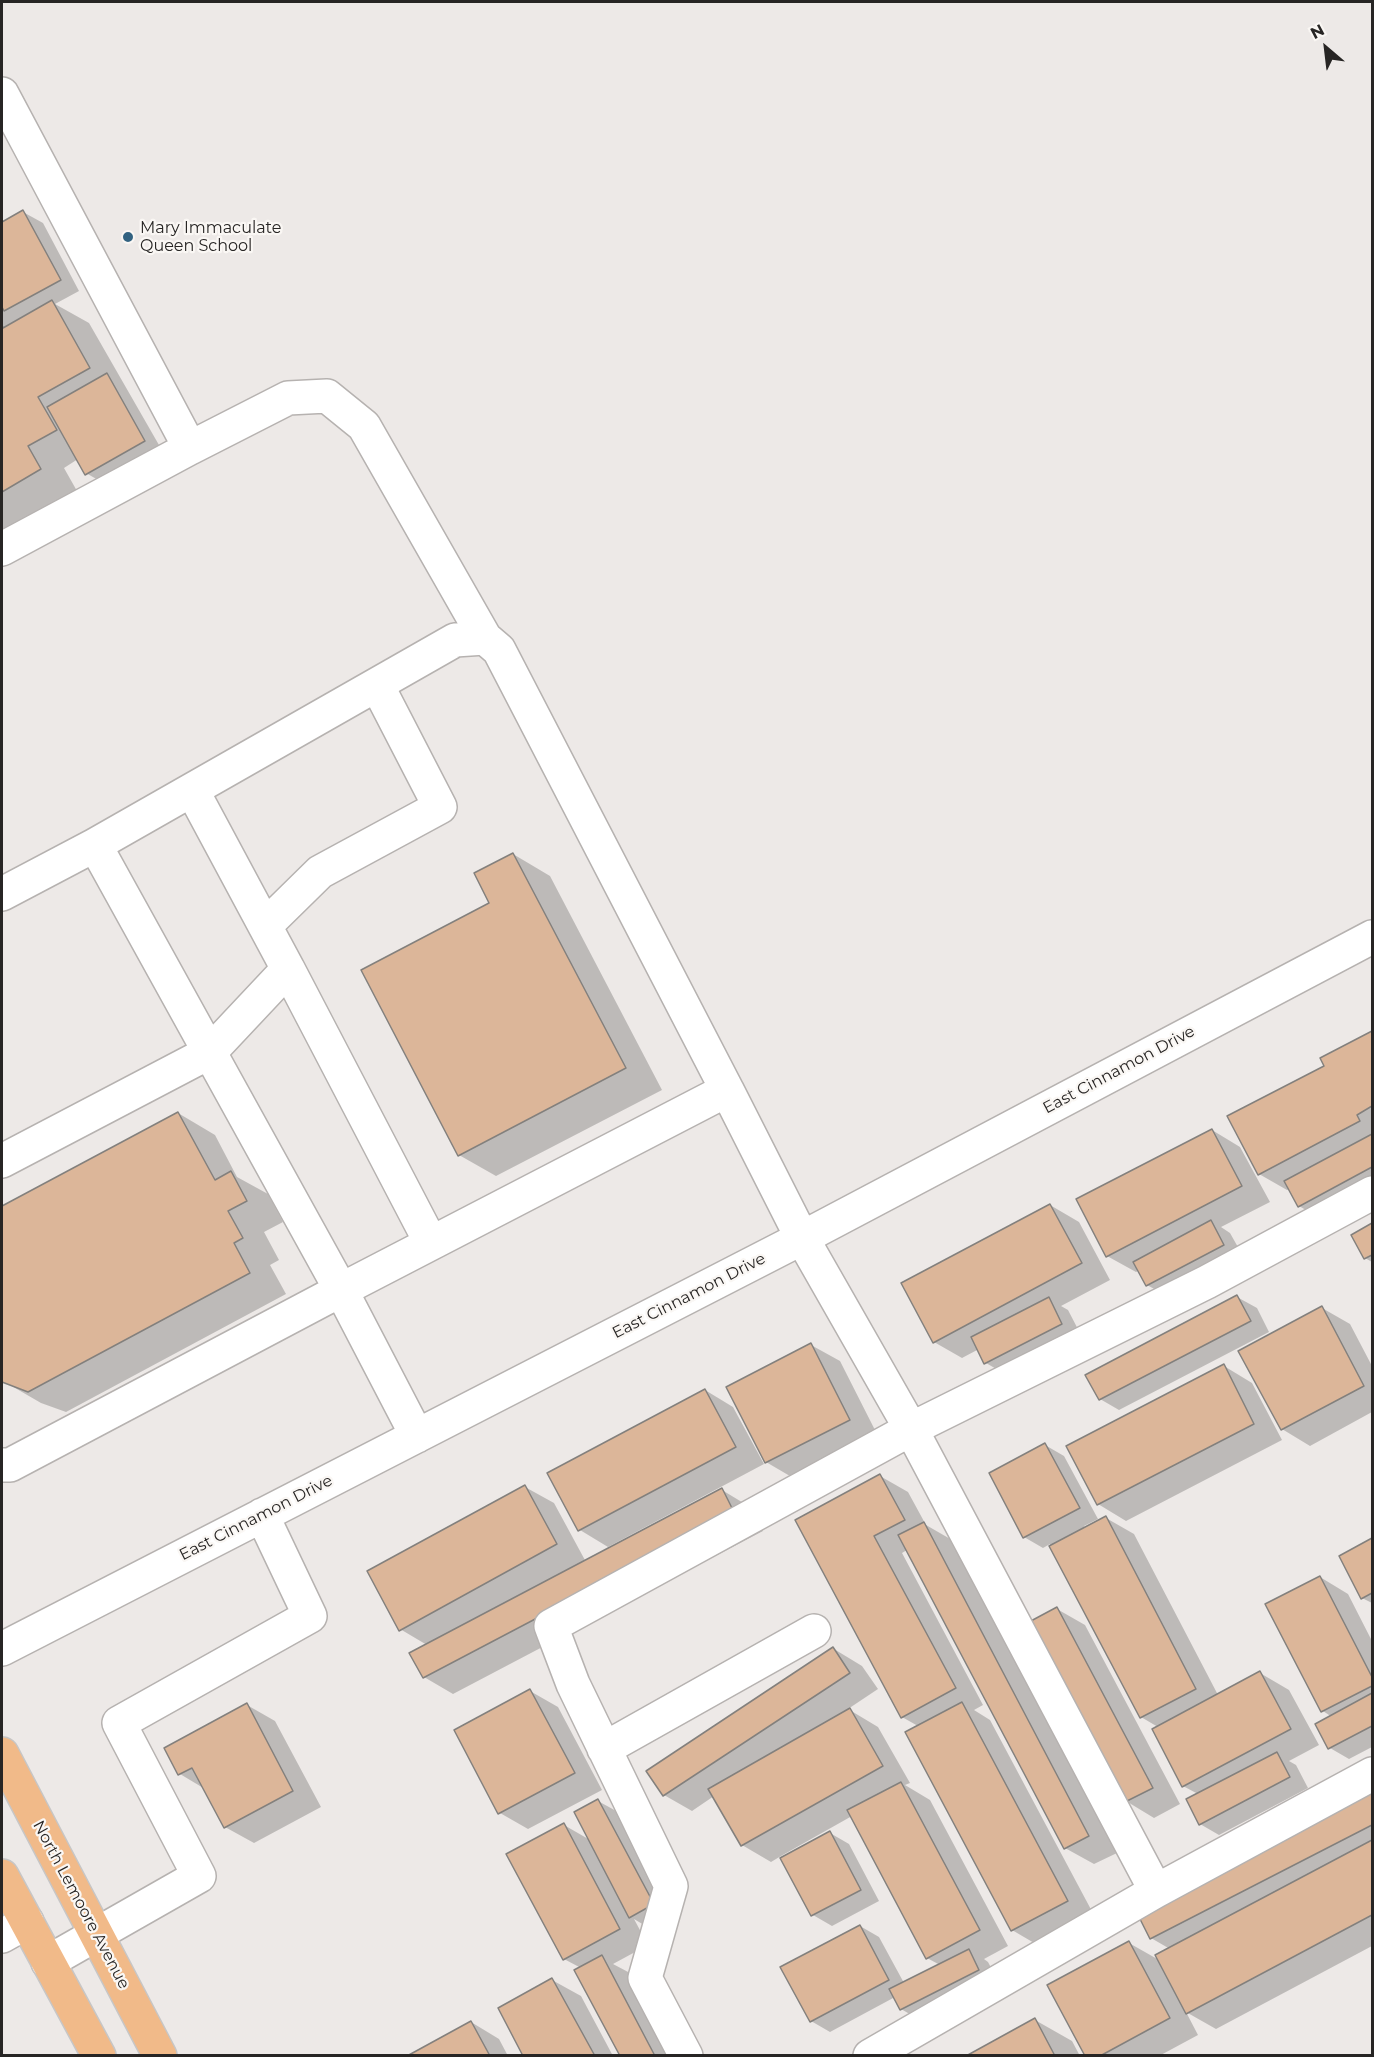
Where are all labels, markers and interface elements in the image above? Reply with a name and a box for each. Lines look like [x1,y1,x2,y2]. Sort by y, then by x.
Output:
north arrow [1296,18,1356,78]
text: N [1307,20,1327,43]
place label: Mary Immaculate Queen School [140,218,281,256]
marker: Mary Immaculate Queen School [121,230,135,244]
street label: East Cinnamon Drive [1040,1022,1198,1118]
street label: East Cinnamon Drive [609,1249,769,1343]
street label: East Cinnamon Drive [176,1471,336,1565]
street label: North Lemoore Avenue [28,1818,134,1992]

